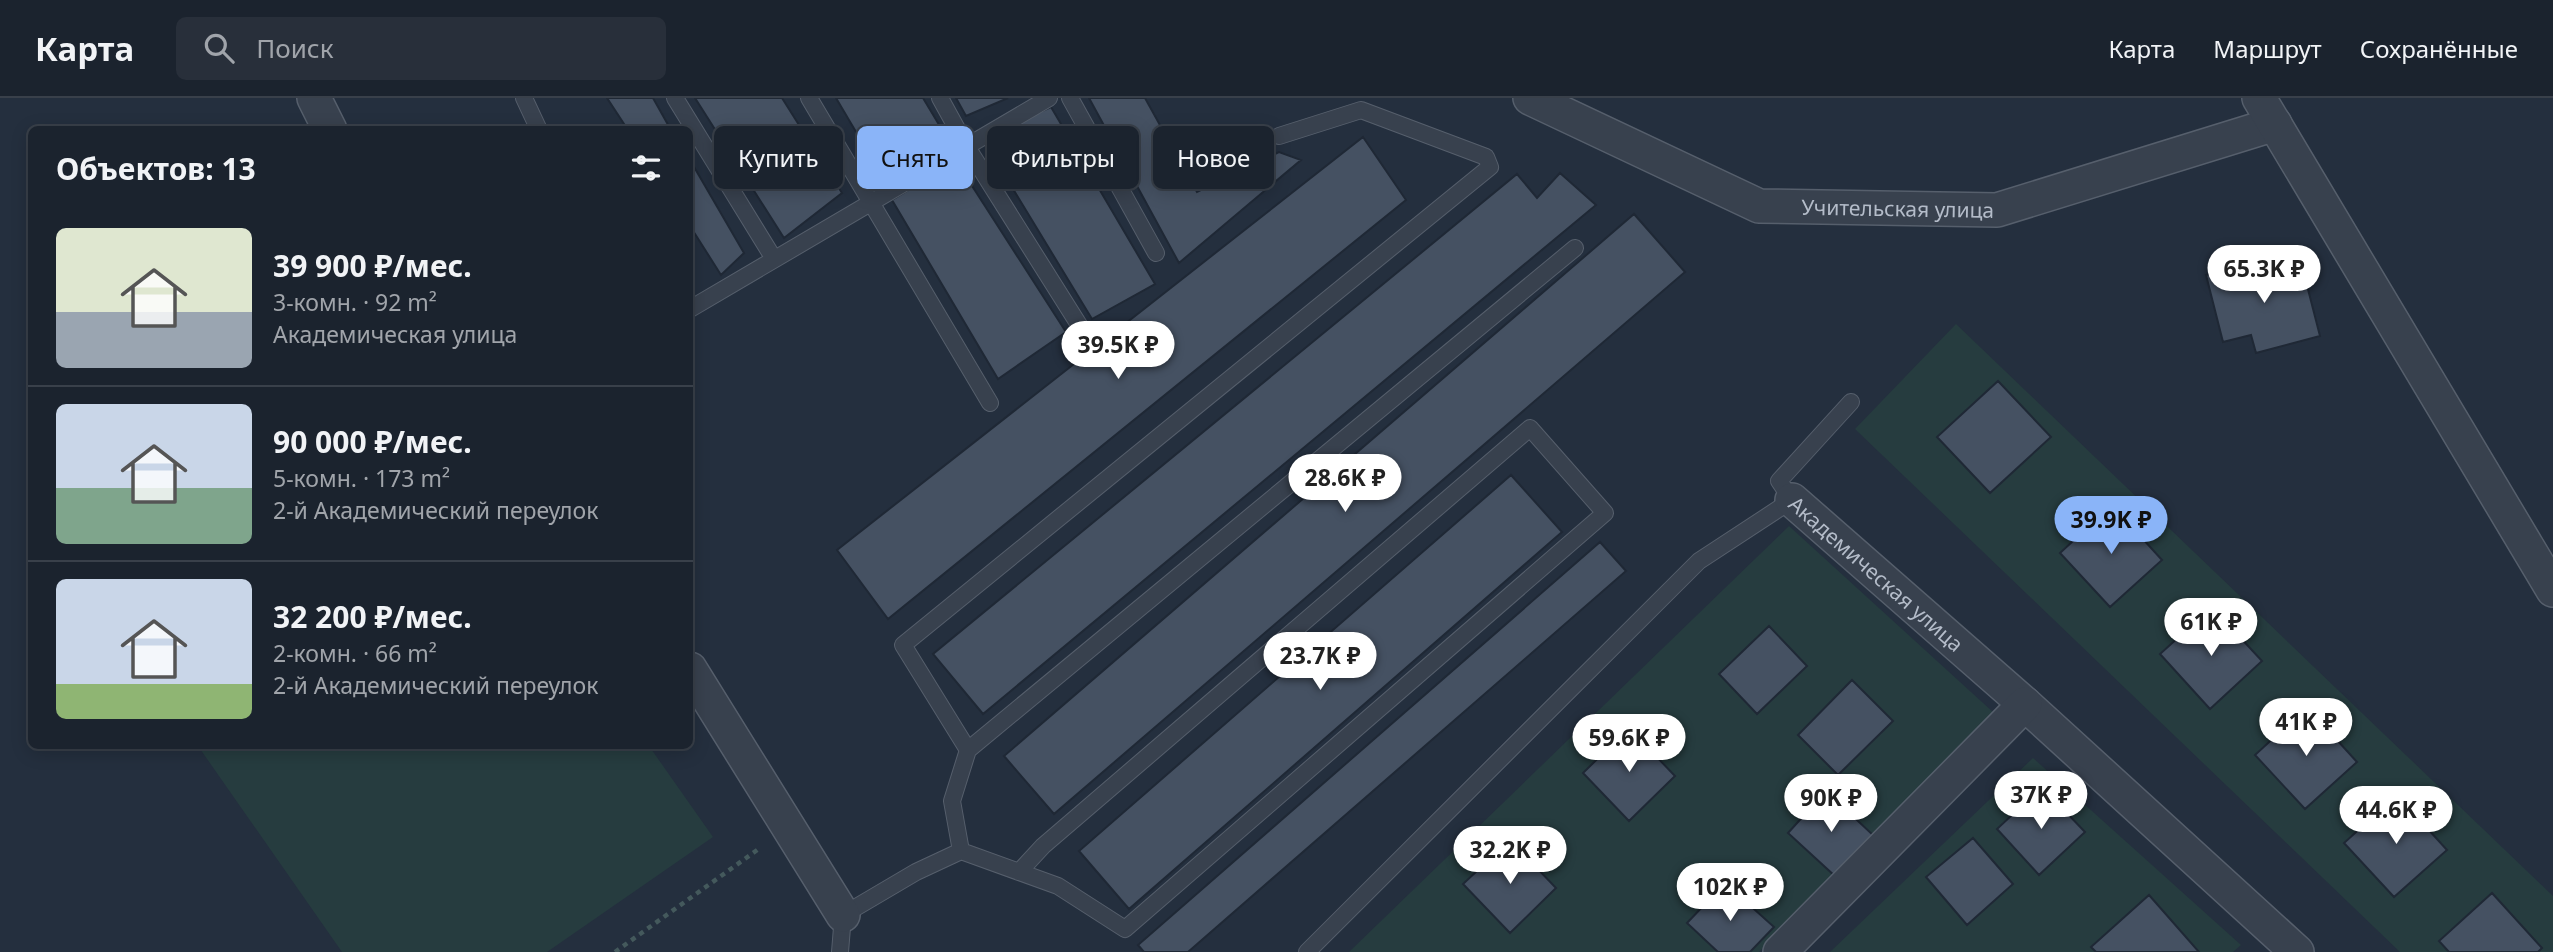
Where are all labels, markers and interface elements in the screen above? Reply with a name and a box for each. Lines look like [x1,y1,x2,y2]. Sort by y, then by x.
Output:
search box [176,17,666,80]
text: Карта [35,26,134,71]
icon: search [200,29,238,67]
text: Поиск [256,30,333,66]
text: Карта [2108,32,2175,65]
text: Маршрут [2213,32,2322,65]
text: Сохранённые [2360,32,2518,65]
chip: Купить [714,126,843,189]
chip: Снять [857,126,973,189]
chip: Фильтры [987,126,1139,189]
chip: Новое [1153,126,1274,189]
text: Объектов: 13 [56,148,256,189]
icon: filters [627,149,665,187]
street label: Учительская улица [1801,193,1994,224]
text: 39 900 ₽/мес. [273,245,472,286]
pin: 65.3K ₽ [2199,246,2329,305]
text: 65.3K ₽ [2224,252,2304,284]
icon: home [112,256,196,340]
text: 3-комн. · 92 m² [273,286,437,318]
text: Академическая улица [273,318,517,350]
pin: 39.5K ₽ [1053,322,1183,381]
text: 39.5K ₽ [1078,328,1158,360]
text: 90 000 ₽/мес. [273,421,472,462]
icon: home [112,432,196,516]
pin: 28.6K ₽ [1280,454,1410,514]
text: 28.6K ₽ [1305,461,1385,493]
text: 5-комн. · 173 m² [273,462,450,494]
street label: Академическая улица [1783,490,1969,658]
text: 2-й Академический переулок [273,494,598,526]
pin: 39.9K ₽ [2046,496,2176,556]
text: 39.9K ₽ [2071,503,2151,535]
text: 32 200 ₽/мес. [273,596,472,637]
pin: 61K ₽ [2162,598,2260,658]
text: 61K ₽ [2180,605,2242,637]
icon: home [112,607,196,691]
pin: 23.7K ₽ [1255,632,1385,692]
text: 2-комн. · 66 m² [273,637,437,669]
text: 23.7K ₽ [1280,639,1360,671]
text: 2-й Академический переулок [273,669,598,701]
pin: 41K ₽ [2257,698,2355,758]
text: 41K ₽ [2275,705,2337,737]
pin: 59.6K ₽ [1564,714,1694,774]
text: 59.6K ₽ [1589,721,1669,753]
pin: 37K ₽ [1992,772,2090,831]
pin: 90K ₽ [1782,774,1880,834]
text: 37K ₽ [2010,778,2072,810]
text: 90K ₽ [1800,781,1862,813]
pin: 44.6K ₽ [2331,786,2461,846]
text: 44.6K ₽ [2356,793,2436,825]
pin: 32.2K ₽ [1445,826,1575,886]
text: 32.2K ₽ [1470,833,1550,865]
pin: 102K ₽ [1673,864,1787,923]
text: 102K ₽ [1693,870,1767,902]

